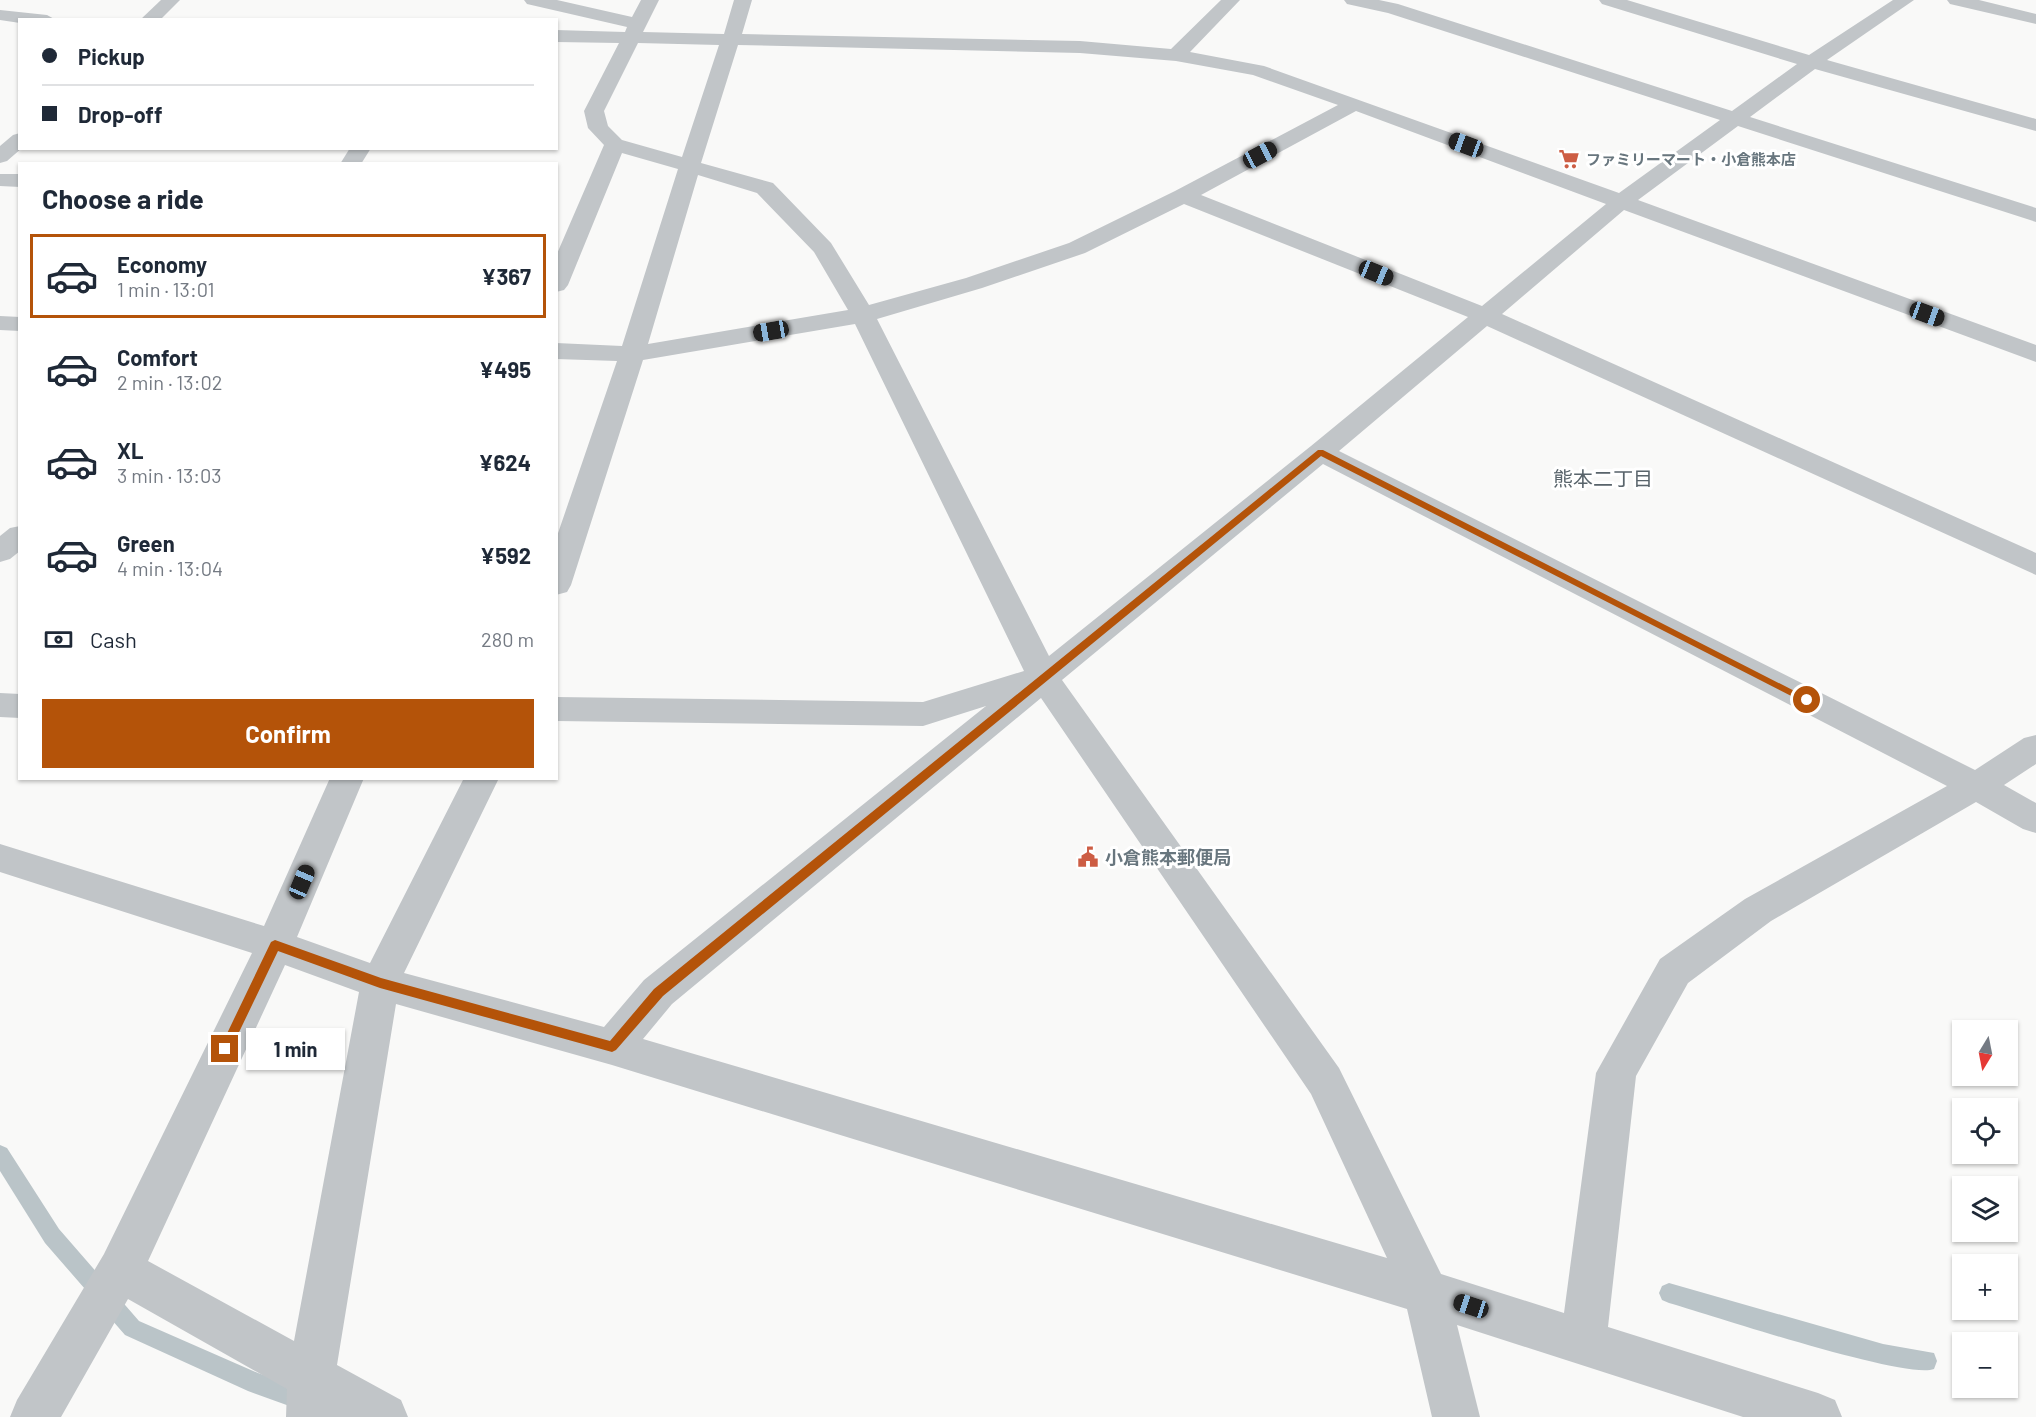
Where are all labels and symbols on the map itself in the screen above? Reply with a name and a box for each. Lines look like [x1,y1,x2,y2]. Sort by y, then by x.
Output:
car [1446,130,1486,160]
car [1240,139,1280,171]
supermarket icon: ファミリーマート・小倉熊本店 [1557,147,1581,171]
place label: ファミリーマート・小倉熊本店 [1586,150,1796,168]
car [1356,258,1396,288]
car [1907,299,1947,329]
car [752,319,790,343]
district label: 熊本二丁目 [1553,466,1653,490]
route start [1793,686,1820,713]
public building icon: 小倉熊本郵便局 [1076,845,1100,869]
place label: 小倉熊本郵便局 [1105,846,1231,868]
car [287,862,317,902]
north arrow [1952,1020,2018,1086]
callout: 1 min [246,1028,345,1070]
route end [211,1035,238,1062]
car [1451,1292,1491,1320]

